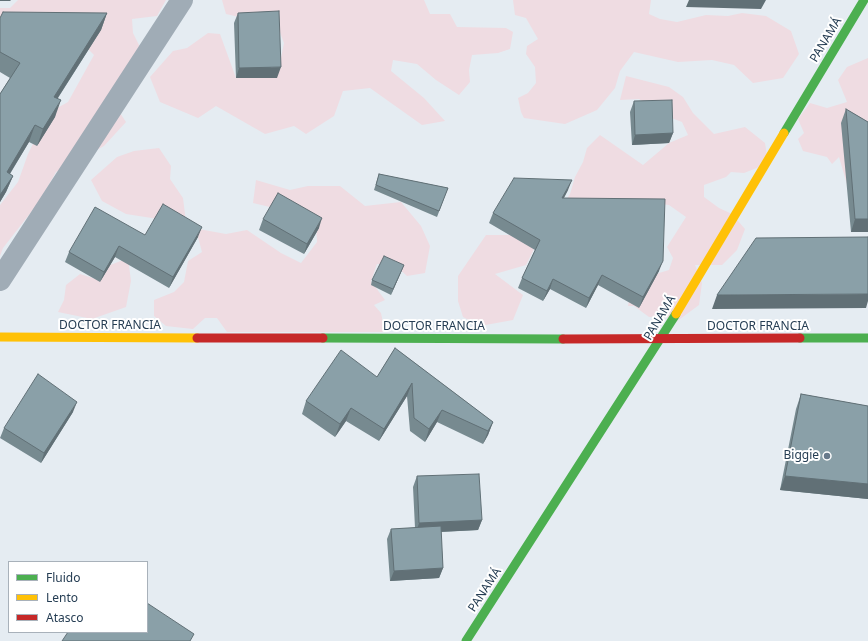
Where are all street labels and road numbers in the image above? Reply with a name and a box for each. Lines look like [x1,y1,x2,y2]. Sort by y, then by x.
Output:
street label: PANAMÁ [807,15,845,65]
street label: PANAMÁ [641,293,679,343]
street label: DOCTOR FRANCIA [59,319,161,333]
street label: DOCTOR FRANCIA [383,320,485,334]
street label: DOCTOR FRANCIA [707,320,809,334]
street label: PANAMÁ [465,565,505,615]

